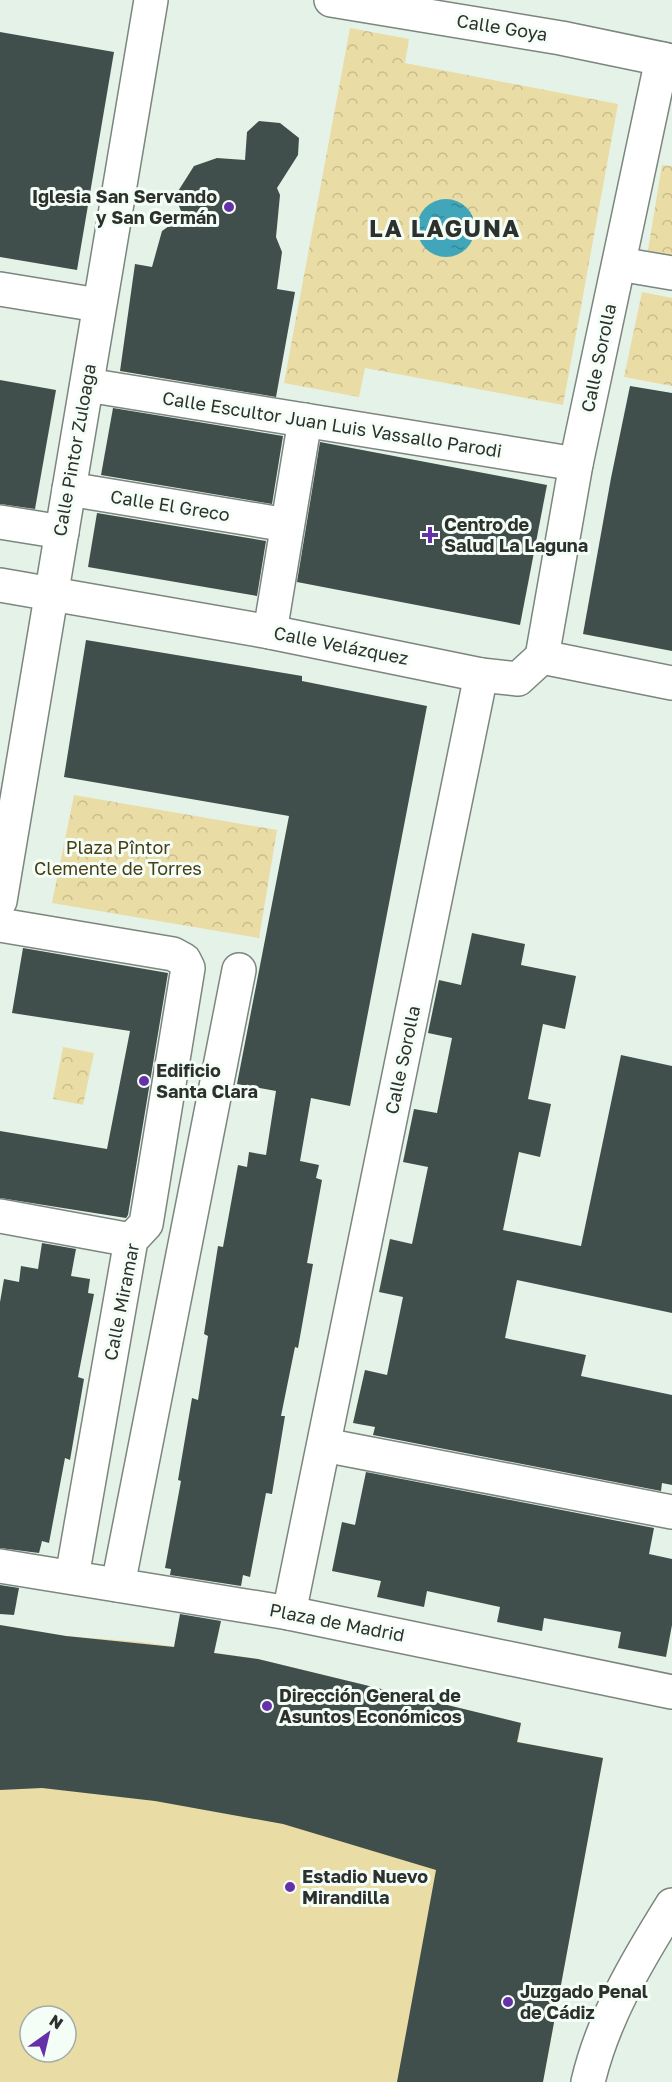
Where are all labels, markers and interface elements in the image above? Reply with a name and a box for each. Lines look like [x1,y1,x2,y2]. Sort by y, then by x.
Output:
street label: Calle Goya [455,9,549,45]
place label: Iglesia San Servando y San Germán [32,185,217,228]
marker: Iglesia San Servando y San Germán [222,200,236,214]
district label: LA LAGUNA [369,213,521,242]
street label: Calle Sorolla [576,302,620,414]
street label: Calle Pintor Zuloaga [48,362,100,538]
street label: Calle Escultor Juan Luis Vassallo Parodi [161,386,503,462]
street label: Calle El Greco [109,485,231,525]
place label: Centro de Salud La Laguna [444,513,588,556]
marker: Centro de Salud La Laguna [421,526,439,544]
street label: Calle Velázquez [272,621,410,669]
park label: Plaza Pîntor Clemente de Torres [34,836,202,879]
street label: Calle Sorolla [380,1004,424,1116]
place label: Edificio Santa Clara [156,1059,258,1102]
marker: Edificio Santa Clara [137,1074,151,1088]
street label: Calle Miramar [99,1241,143,1362]
street label: Plaza de Madrid [268,1598,407,1646]
place label: Dirección General de Asuntos Económicos [279,1684,462,1727]
marker: Dirección General de Asuntos Económicos [260,1699,274,1713]
place label: Estadio Nuevo Mirandilla [302,1865,428,1908]
marker: Estadio Nuevo Mirandilla [283,1880,297,1894]
place label: Juzgado Penal de Cádiz [520,1980,648,2023]
marker: Juzgado Penal de Cádiz [501,1995,515,2009]
north arrow [18,2004,78,2064]
text: N [46,2010,67,2033]

